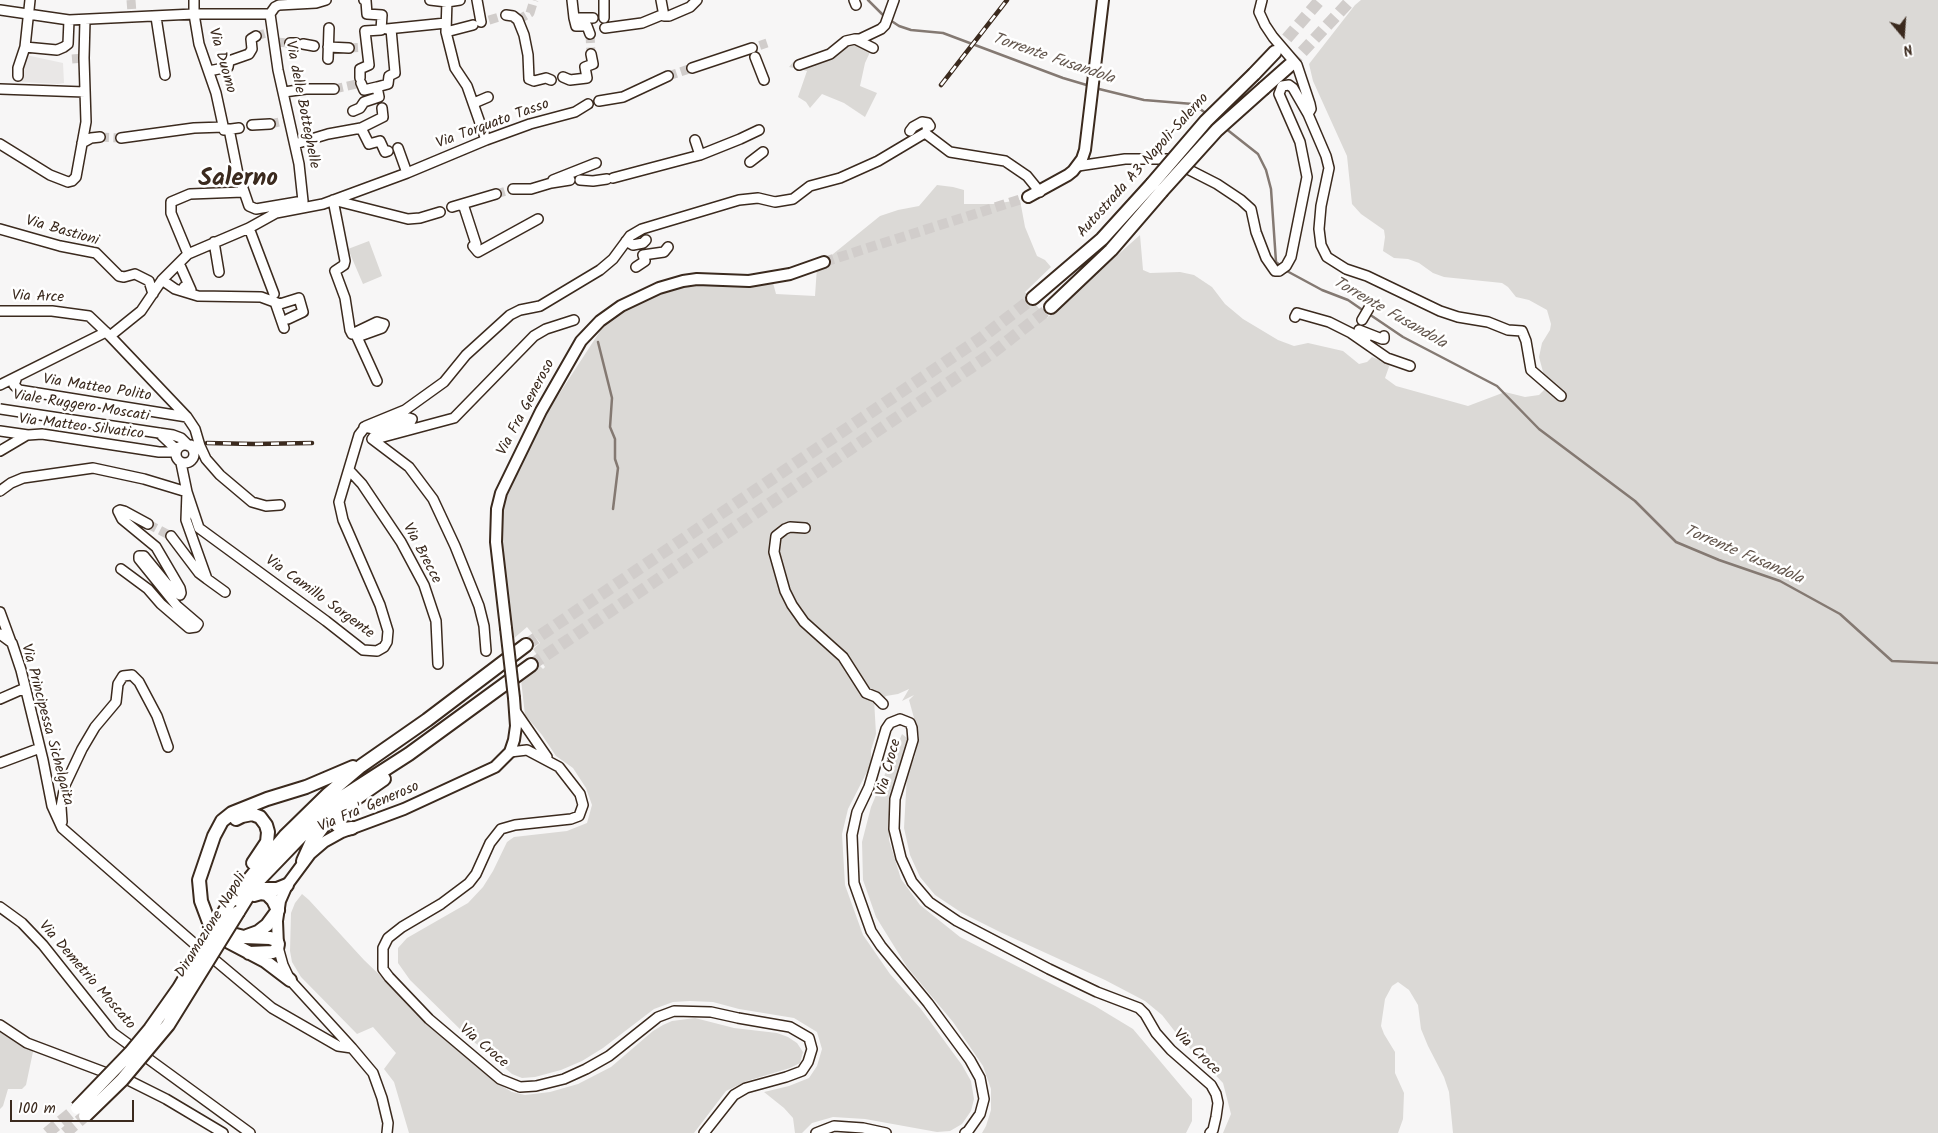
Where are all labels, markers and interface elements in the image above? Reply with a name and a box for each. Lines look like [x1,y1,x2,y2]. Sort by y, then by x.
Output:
north arrow [1878,10,1928,60]
street label: Via Duomo [203,26,239,96]
water label: Torrente Fusandola [990,30,1116,90]
text: N [1900,37,1915,61]
street label: Via delle Botteghelle [280,40,322,170]
street label: Autostrada A3 Napoli-Salerno [1074,90,1214,242]
street label: Via Torquato Tasso [434,96,552,154]
district label: Salerno [198,166,278,196]
street label: Via Bastioni [23,213,101,251]
water label: Torrente Fusandola [1329,274,1449,354]
street label: Via Arce [12,288,64,308]
street label: Via Fra Generoso [494,357,560,459]
street label: Via Matteo Polito [42,372,152,406]
street label: Viale Ruggero Moscati [12,387,150,427]
street label: Via Matteo Silvatico [17,411,145,445]
street label: Via Brecce [398,521,444,587]
water label: Torrente Fusandola [1681,522,1805,590]
street label: Via Camillo Sorgente [261,552,377,644]
street label: Via Principessa Sichelgaita [16,642,76,808]
street label: Via Croce [874,737,906,799]
street label: Via Fra' Generoso [316,779,422,837]
street label: Diramazione Napoli [172,870,252,982]
street label: Via Demetrio Moscato [34,918,138,1034]
street label: Via Croce [455,1021,511,1073]
street label: Via Croce [1169,1026,1223,1080]
scale bar [12,1090,136,1122]
text: 100 m [18,1097,56,1121]

